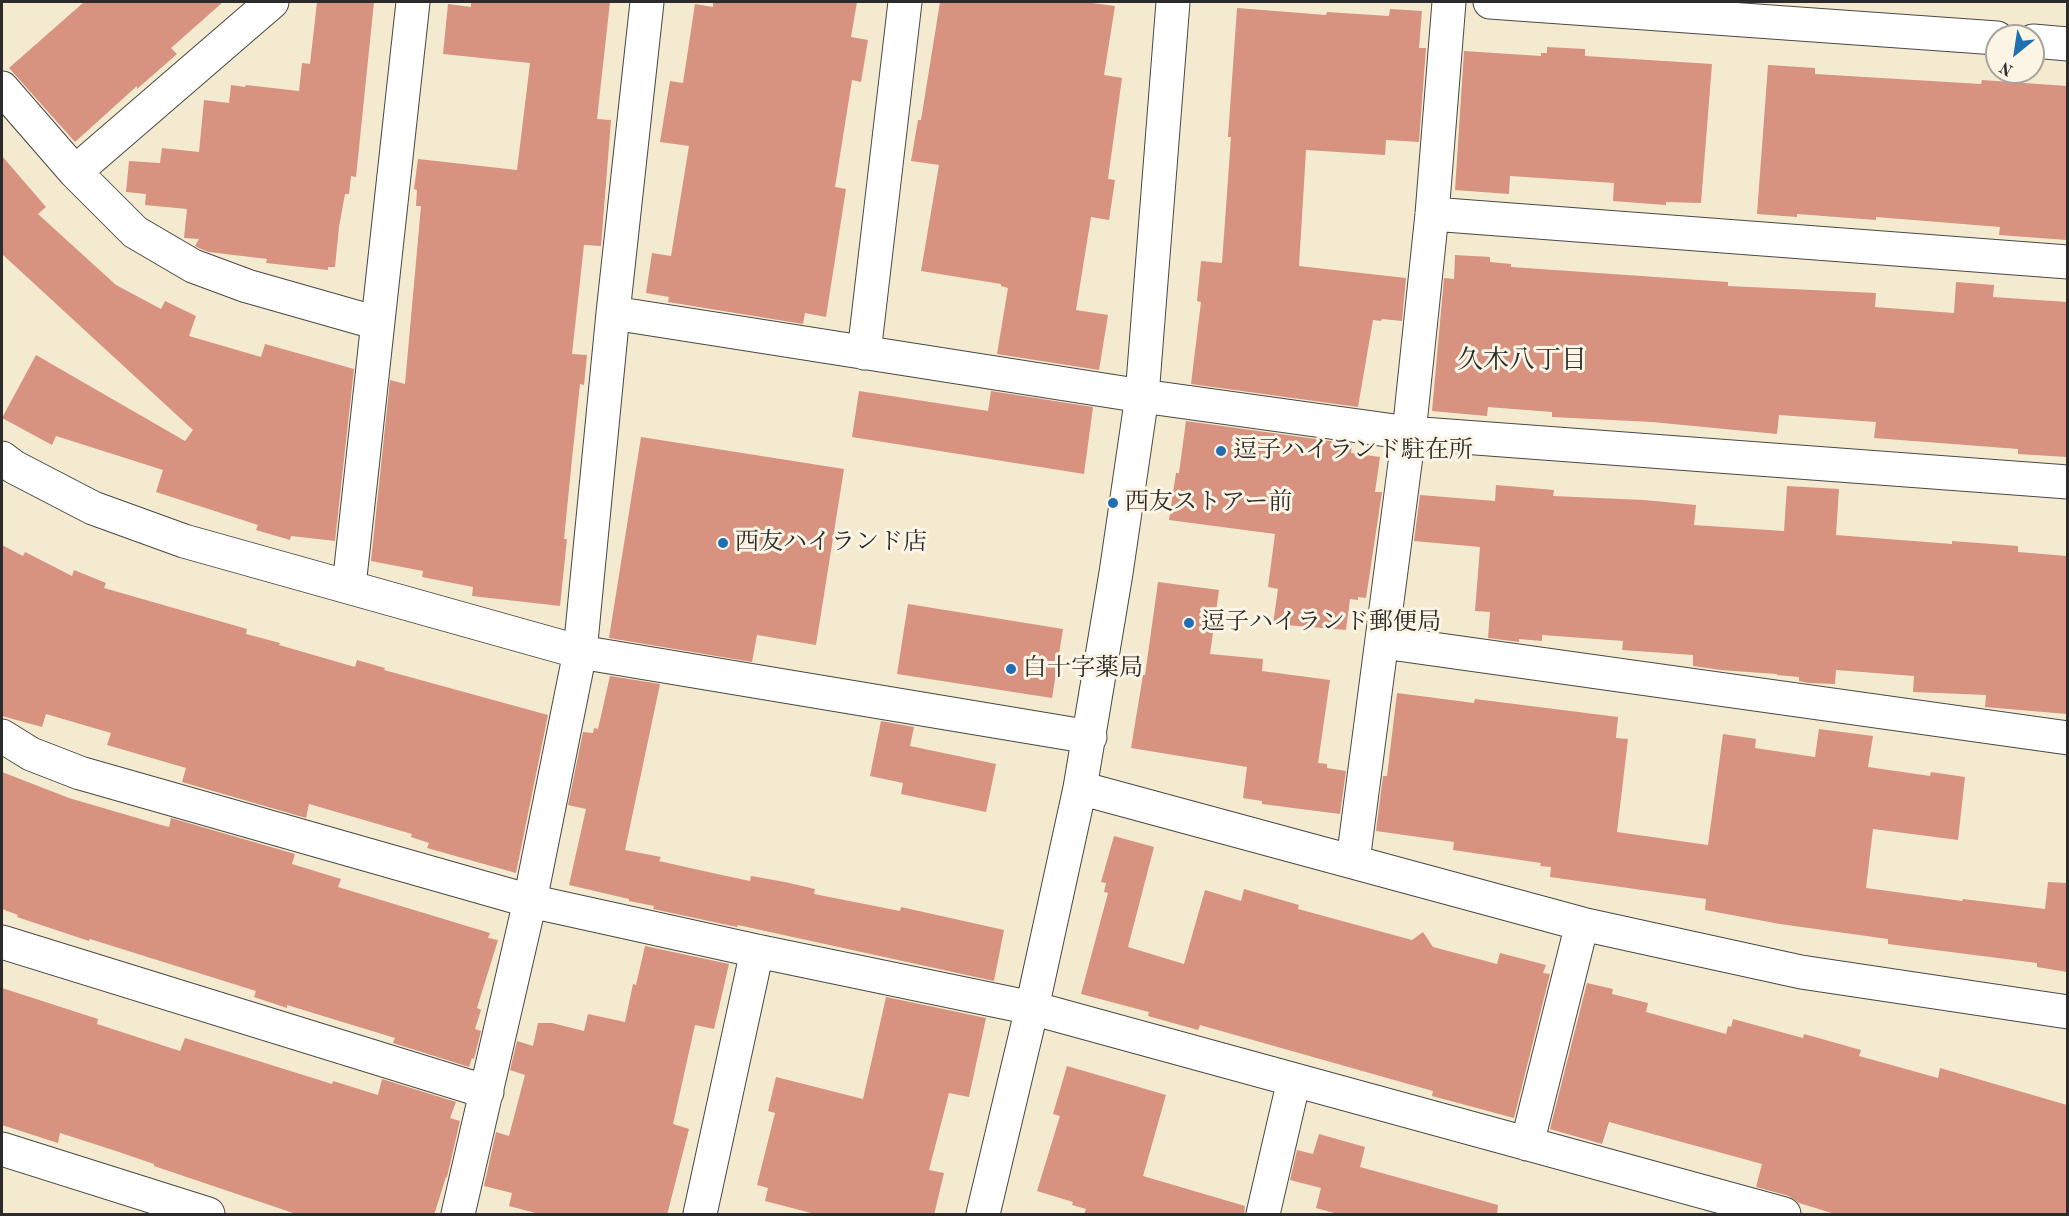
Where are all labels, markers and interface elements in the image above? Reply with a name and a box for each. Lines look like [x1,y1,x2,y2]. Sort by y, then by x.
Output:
north arrow [1985,24,2045,84]
text: N [1998,58,2016,78]
district label: 久木八丁目 [1457,345,1587,377]
place label: 逗子ハイランド駐在所 [1233,437,1473,465]
marker: 逗子ハイランド駐在所 [1214,444,1228,458]
place label: 西友ストアー前 [1125,489,1292,517]
marker: 西友ストアー前 [1106,496,1120,510]
place label: 西友ハイランド店 [735,529,927,557]
marker: 西友ハイランド店 [716,536,730,550]
place label: 逗子ハイランド郵便局 [1201,609,1441,637]
marker: 逗子ハイランド郵便局 [1182,616,1196,630]
place label: 白十字薬局 [1023,655,1143,683]
marker: 白十字薬局 [1004,662,1018,676]

